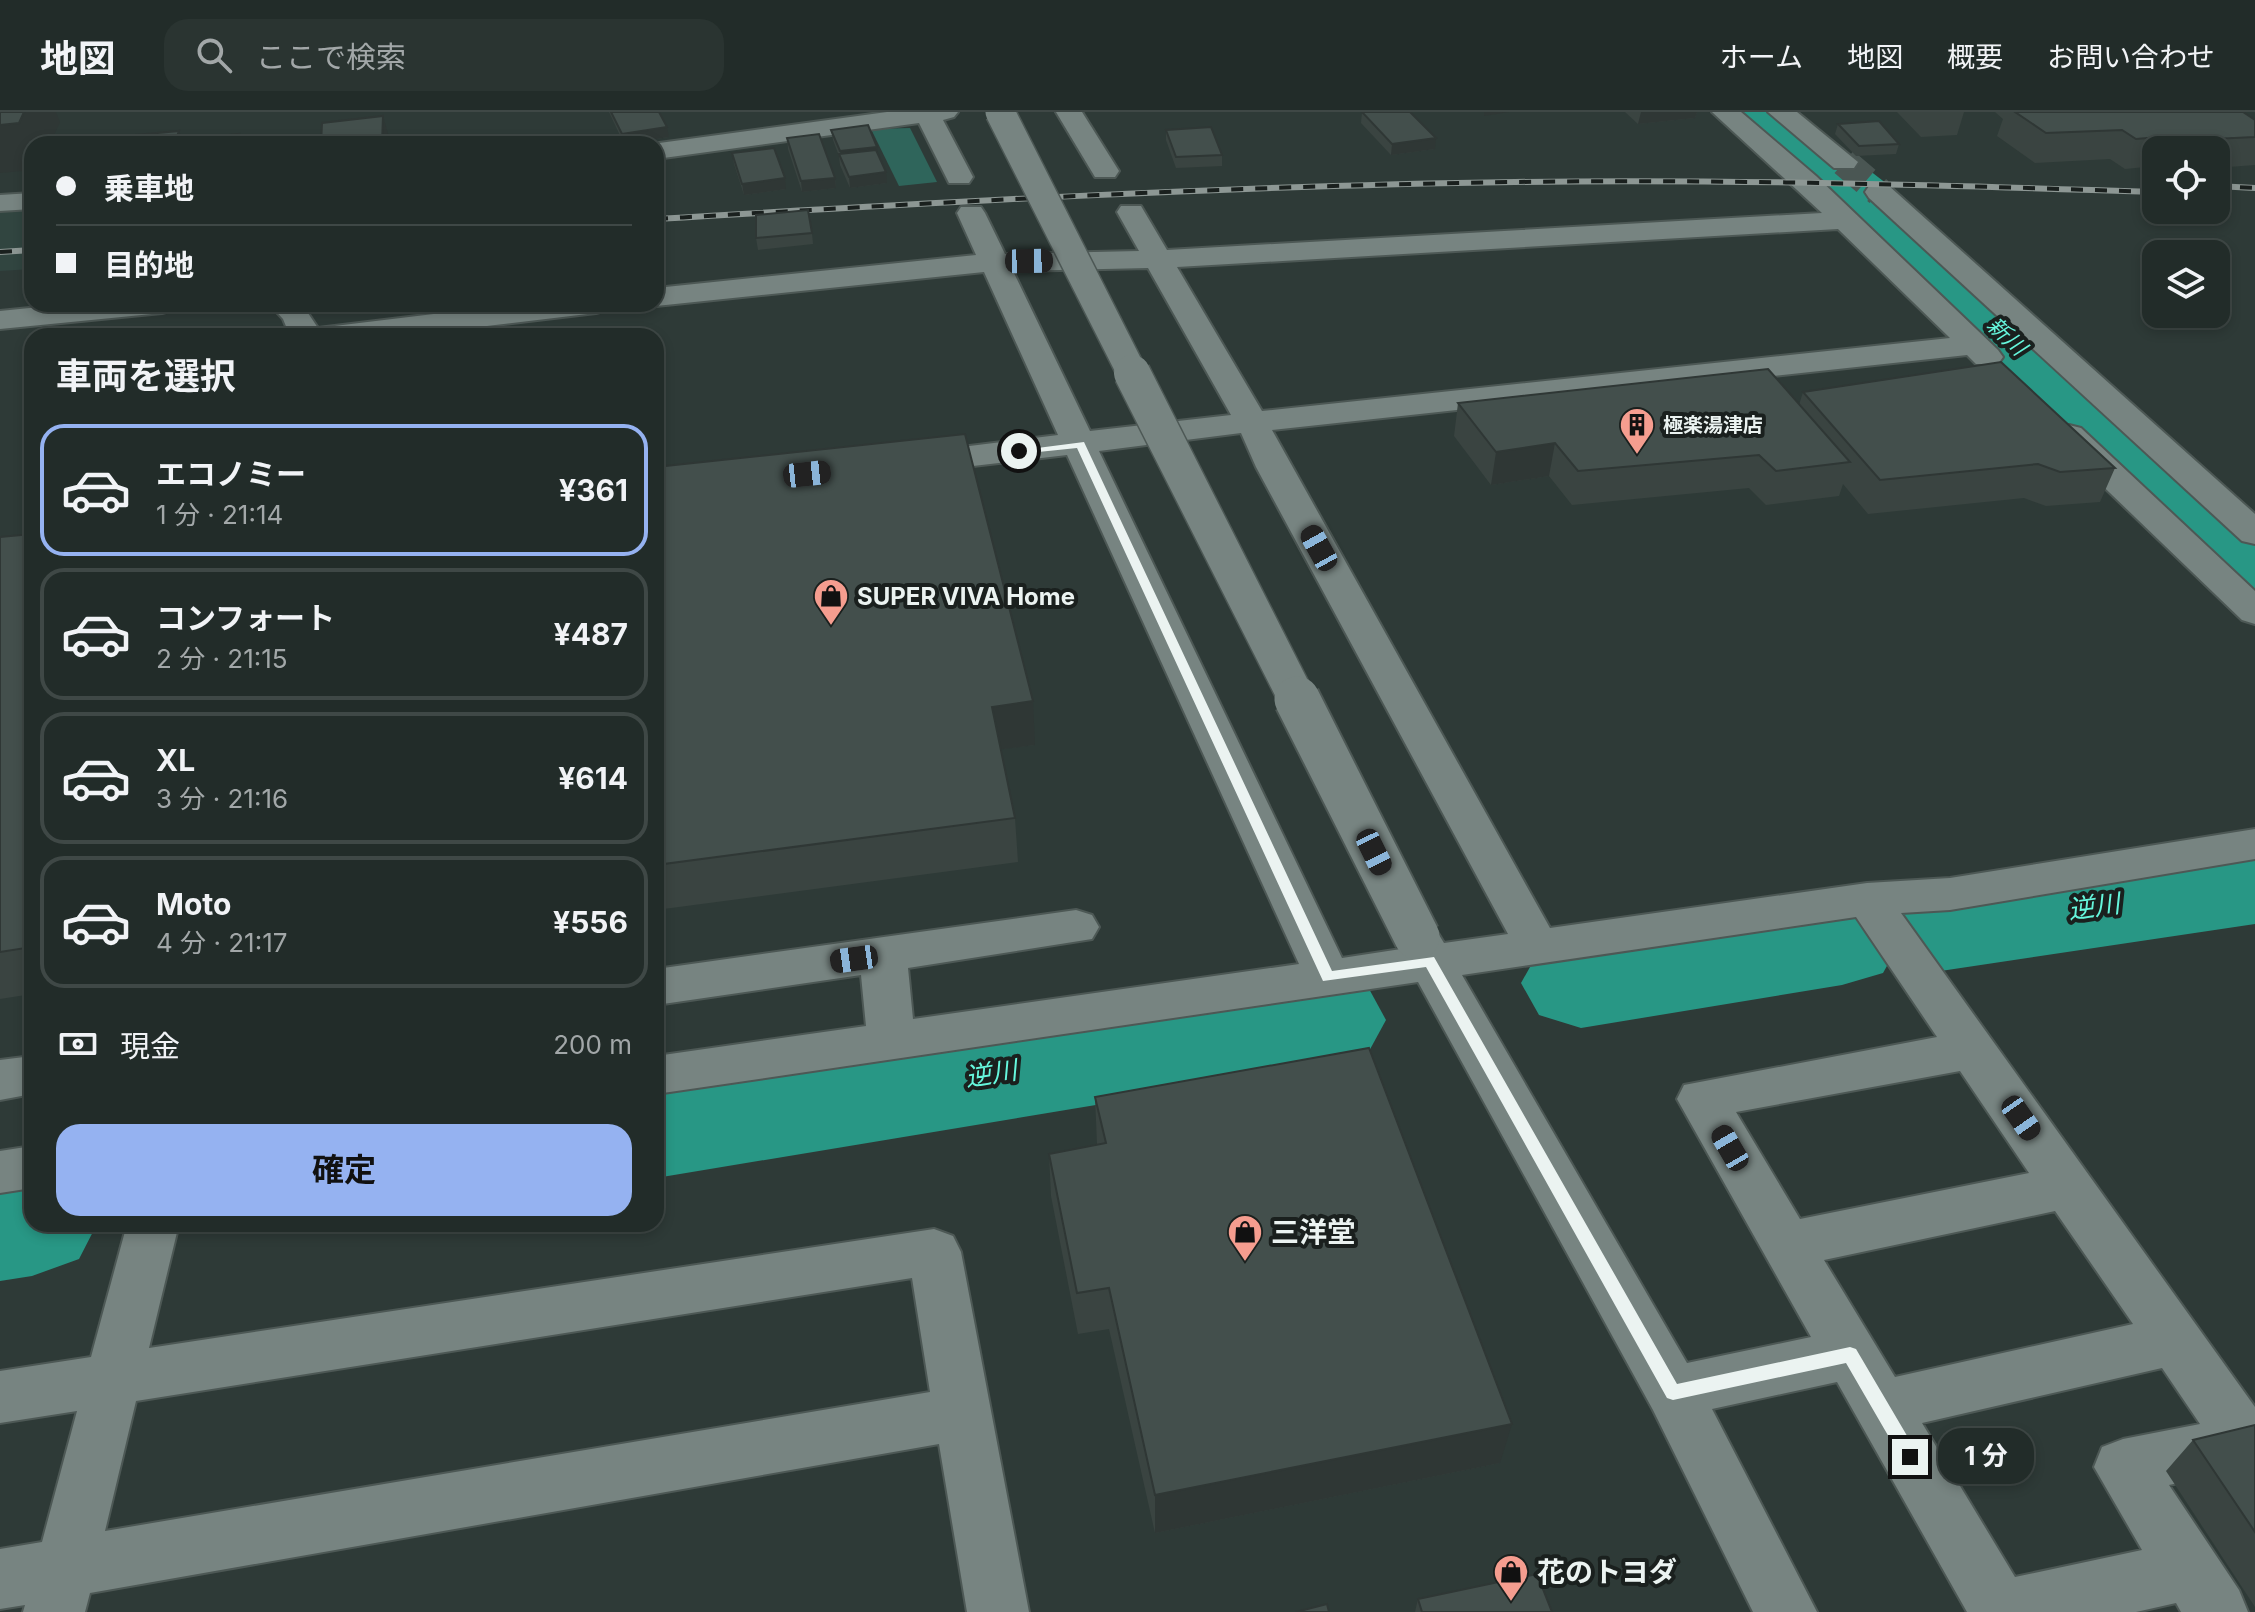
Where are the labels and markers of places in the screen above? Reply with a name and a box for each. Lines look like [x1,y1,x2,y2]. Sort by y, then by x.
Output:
building icon: 極楽湯津店 [1618,406,1656,456]
place label: 極楽湯津店 [1663,413,1763,437]
shop icon: SUPER VIVA Home [812,577,850,627]
place label: SUPER VIVA Home [857,582,1075,611]
shop icon: 三洋堂 [1226,1213,1264,1263]
place label: 三洋堂 [1271,1215,1355,1249]
shop icon: 花のトヨダ [1492,1553,1530,1603]
place label: 花のトヨダ [1537,1555,1677,1589]

